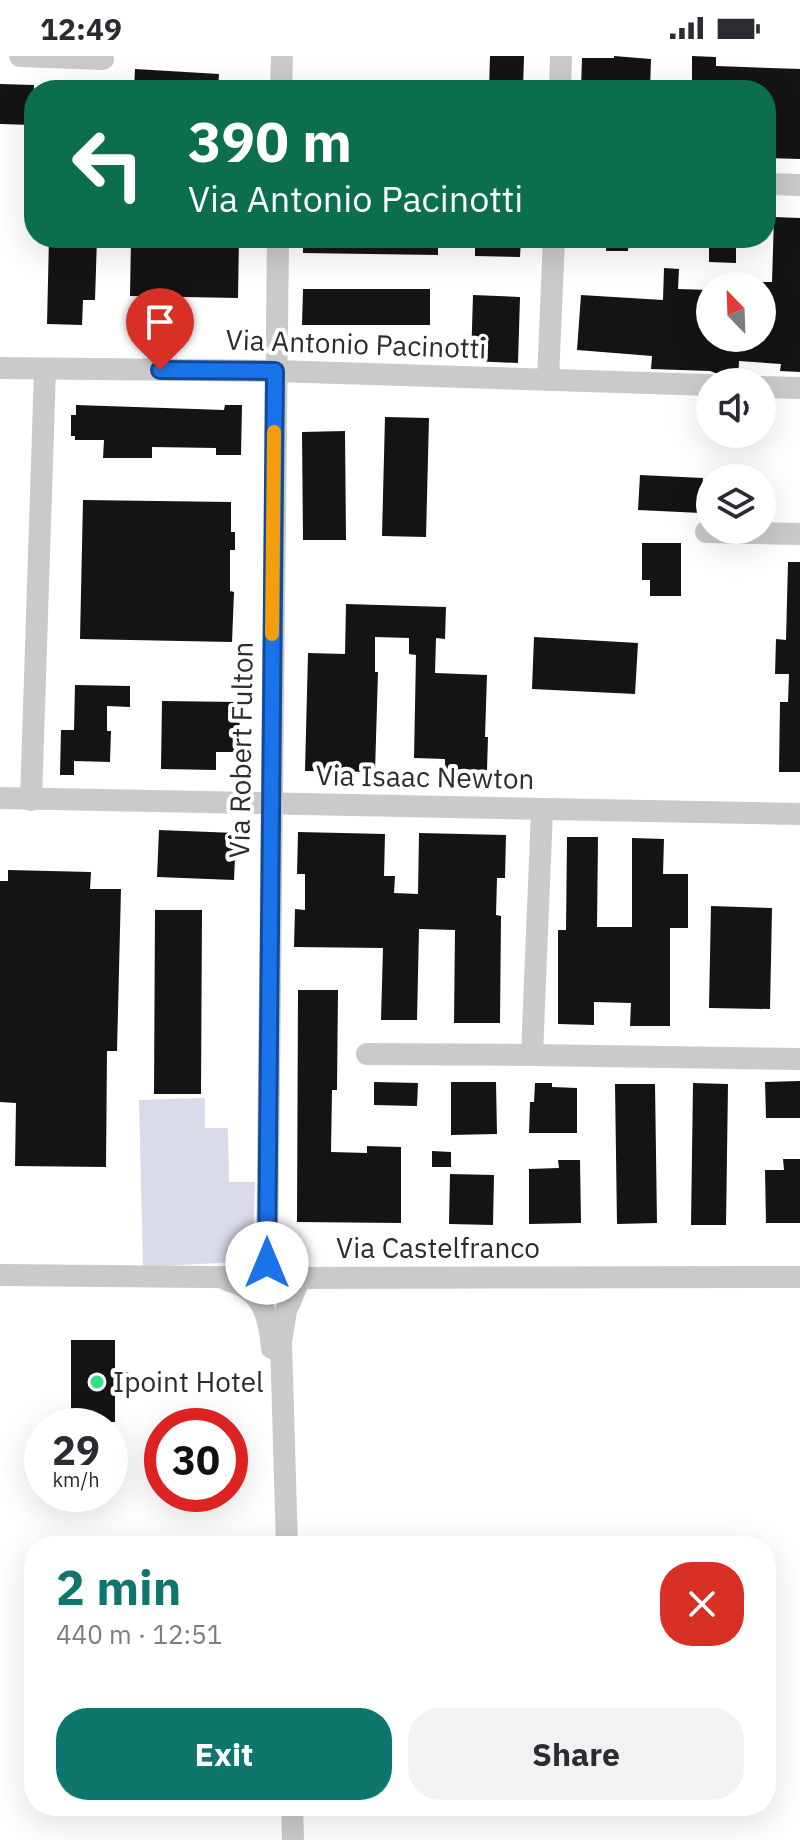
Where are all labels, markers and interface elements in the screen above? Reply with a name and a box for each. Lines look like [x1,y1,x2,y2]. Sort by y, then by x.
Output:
text: 12:49 [40,9,122,48]
text: 390 m [188,105,352,177]
icon: left [56,112,160,216]
text: Via Antonio Pacinotti [188,175,523,222]
north arrow [696,272,776,352]
map controls [696,272,776,544]
pin [126,288,194,370]
icon: arrive [138,300,182,344]
street label: Via Antonio Pacinotti [225,320,487,367]
button: sound [696,368,776,448]
button: layers [696,464,776,544]
street label: Via Robert Fulton [220,641,261,859]
street label: Via Isaac Newton [315,756,535,797]
position arrow [225,1221,309,1305]
street label: Via Castelfranco [336,1229,540,1266]
place label: Ipoint Hotel [113,1363,264,1400]
marker: Ipoint Hotel [88,1373,106,1391]
speed limit sign: 30 [144,1408,248,1512]
text: 29 [52,1424,100,1476]
text: km/h [52,1466,100,1493]
text: 2 min [56,1556,181,1618]
button: close [660,1562,744,1646]
text: 440 m · 12:51 [56,1617,222,1651]
button: Exit [56,1708,392,1800]
button: Share [408,1708,744,1800]

